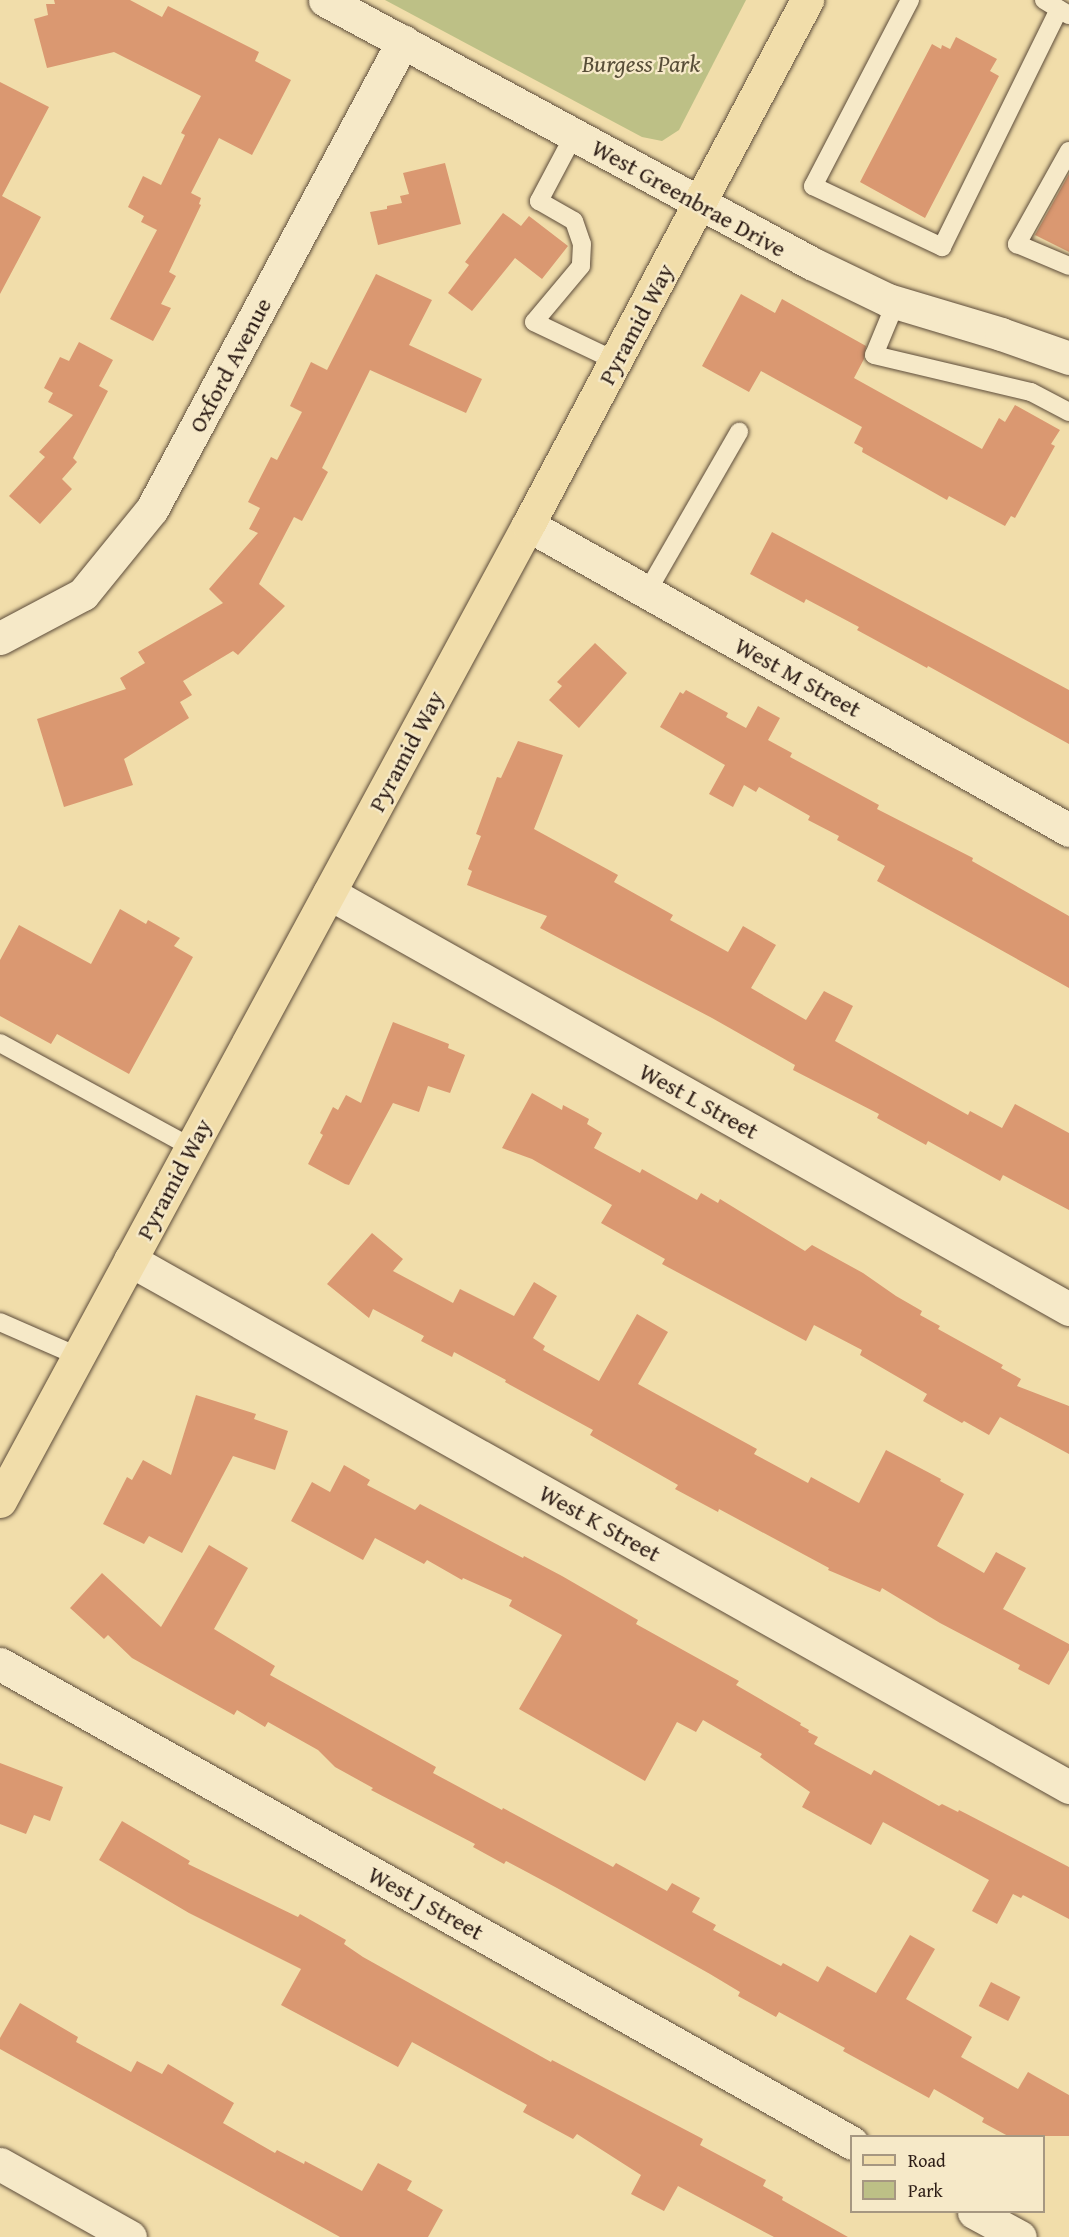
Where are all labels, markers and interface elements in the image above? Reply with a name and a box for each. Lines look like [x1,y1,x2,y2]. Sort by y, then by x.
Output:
park label: Burgess Park [582,50,700,78]
street label: West Greenbrae Drive [587,133,791,263]
street label: Pyramid Way [592,258,680,390]
street label: Oxford Avenue [182,293,278,437]
street label: West M Street [730,631,866,723]
street label: Pyramid Way [362,685,450,817]
street label: West L Street [634,1056,764,1146]
street label: Pyramid Way [130,1113,218,1245]
street label: West K Street [534,1478,666,1568]
street label: West J Street [363,1859,489,1947]
legend [850,2135,1045,2213]
text: Road [908,2147,946,2174]
text: Park [908,2177,943,2204]

